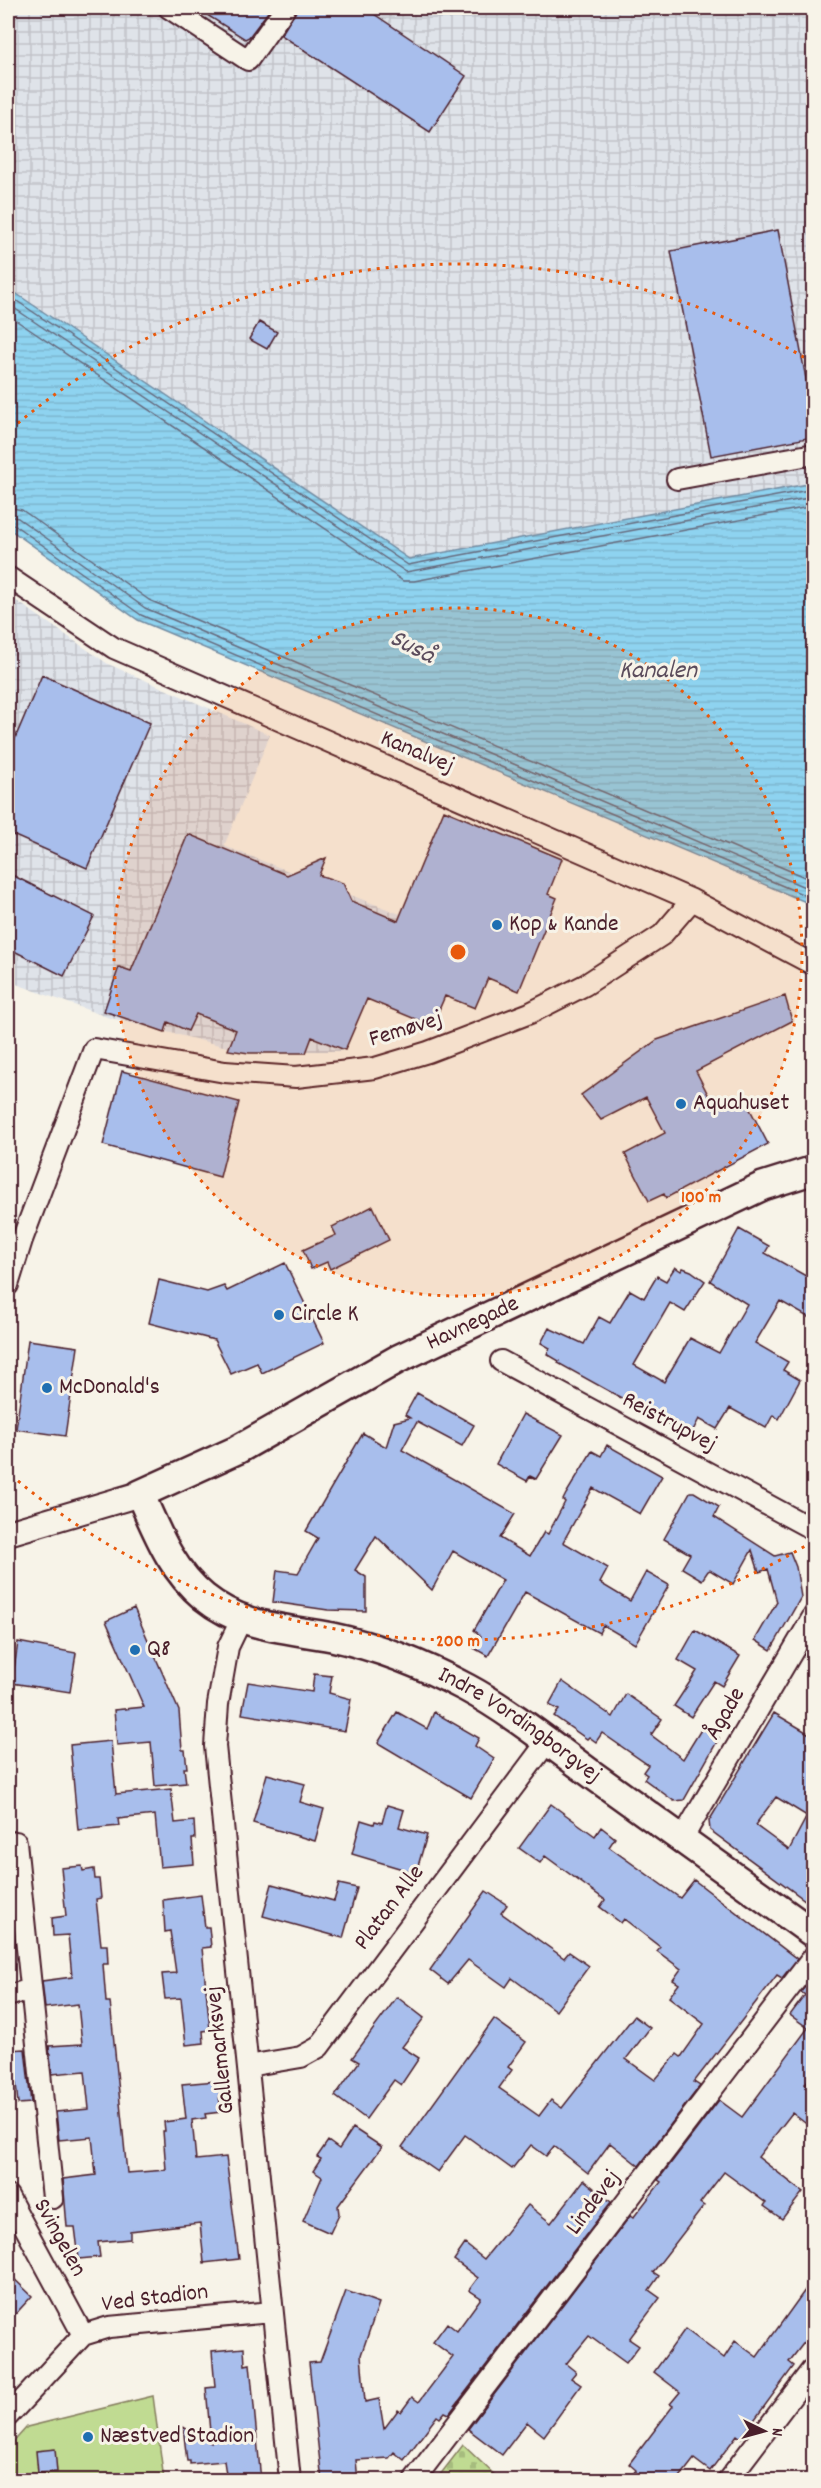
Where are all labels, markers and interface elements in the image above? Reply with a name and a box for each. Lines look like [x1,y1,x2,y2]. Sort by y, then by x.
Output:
water label: Suså [383,621,442,676]
water label: Kanalen [619,653,698,690]
street label: Kanalvej [375,722,459,784]
place label: Kop & Kande [509,908,619,942]
marker: Kop & Kande [490,918,504,932]
centre of rings [448,942,468,962]
street label: Femøvej [365,1003,447,1057]
place label: Aquahuset [693,1087,789,1121]
marker: Aquahuset [674,1097,688,1111]
text: 100 m [681,1186,721,1211]
street label: Havnegade [421,1288,525,1360]
place label: Circle K [291,1298,359,1332]
marker: Circle K [272,1308,286,1322]
place label: McDonald's [59,1371,160,1405]
marker: McDonald's [40,1381,54,1395]
street label: Reistrupvej [616,1384,722,1462]
text: 200 m [436,1630,480,1655]
place label: Q8 [147,1633,171,1667]
marker: Q8 [128,1643,142,1657]
street label: Indre Vordingborgvej [432,1659,608,1792]
street label: Ågade [697,1681,755,1747]
street label: Platan Alle [346,1858,434,1958]
street label: Gallemarksvej [197,1984,245,2116]
street label: Lindevej [558,2163,630,2243]
street label: Svingelen [24,2193,94,2283]
street label: Ved Stadion [100,2276,210,2322]
north arrow [734,2401,794,2461]
place label: Næstved Stadion [100,2420,254,2454]
text: N [765,2427,788,2437]
marker: Næstved Stadion [81,2430,95,2444]

